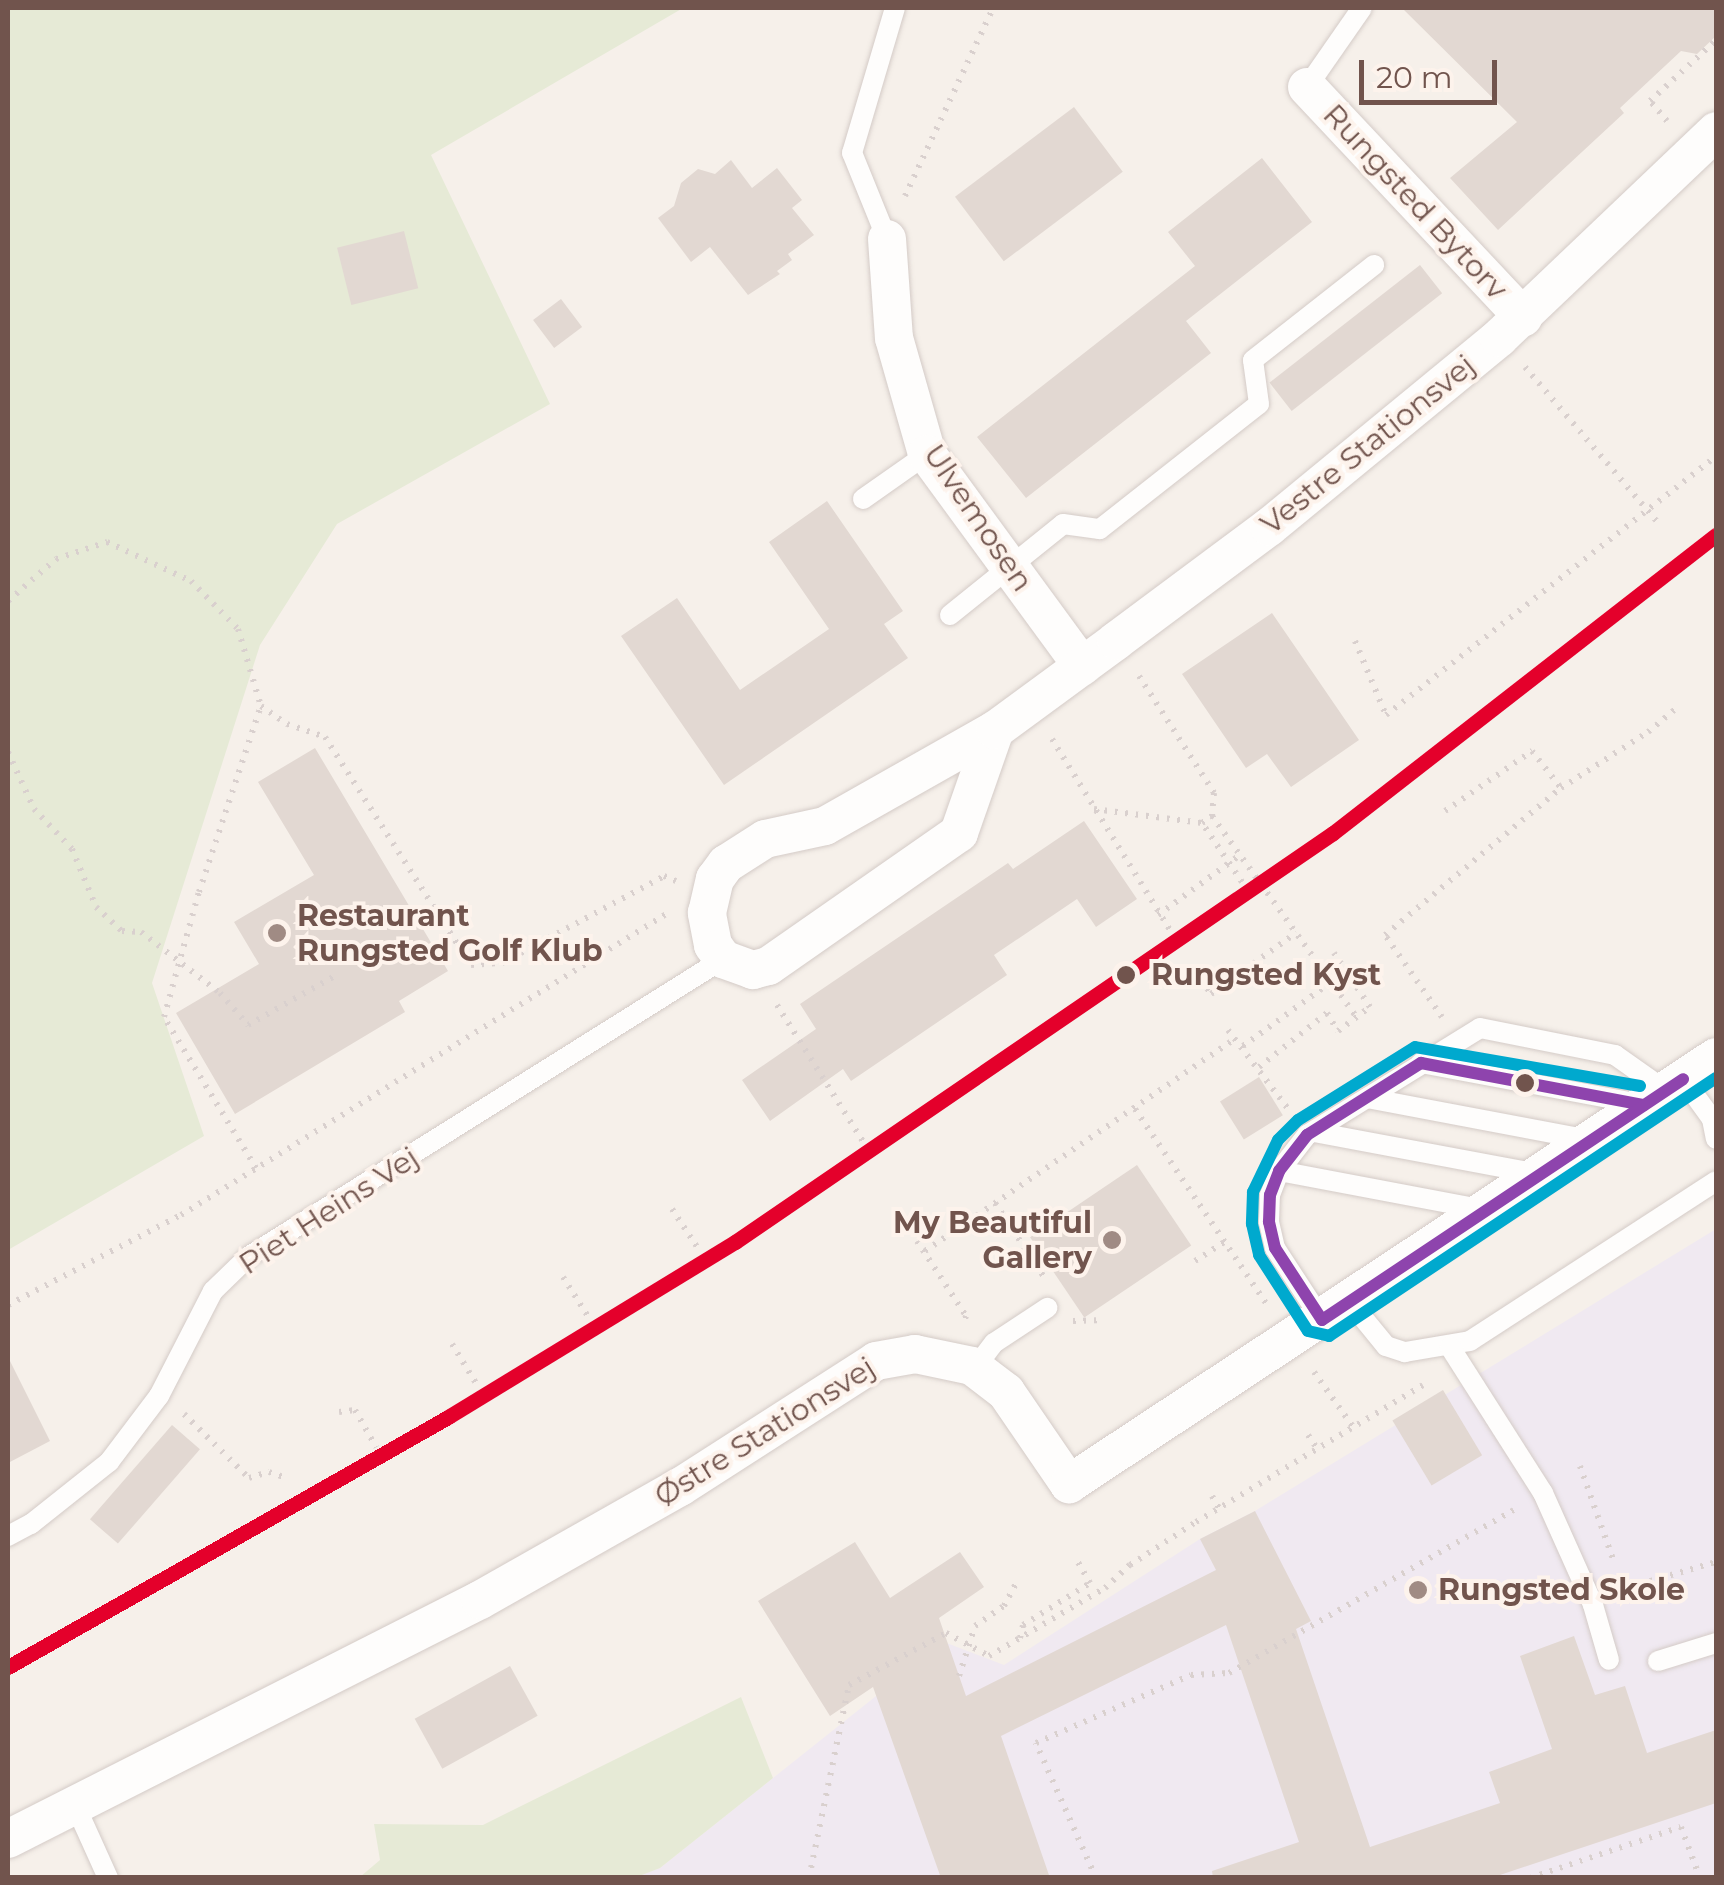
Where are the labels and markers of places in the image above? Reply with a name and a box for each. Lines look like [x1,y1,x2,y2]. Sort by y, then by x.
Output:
place label: Restaurant Rungsted Golf Klub [297,898,603,968]
marker: Restaurant Rungsted Golf Klub [266,922,288,944]
place label: Rungsted Kyst [1151,957,1381,993]
marker: Rungsted Kyst [1110,959,1142,991]
unlabelled marker [1515,1073,1535,1093]
place label: My Beautiful Gallery [893,1205,1092,1276]
marker: My Beautiful Gallery [1101,1229,1123,1251]
place label: Rungsted Skole [1438,1572,1685,1608]
marker: Rungsted Skole [1407,1579,1429,1601]

